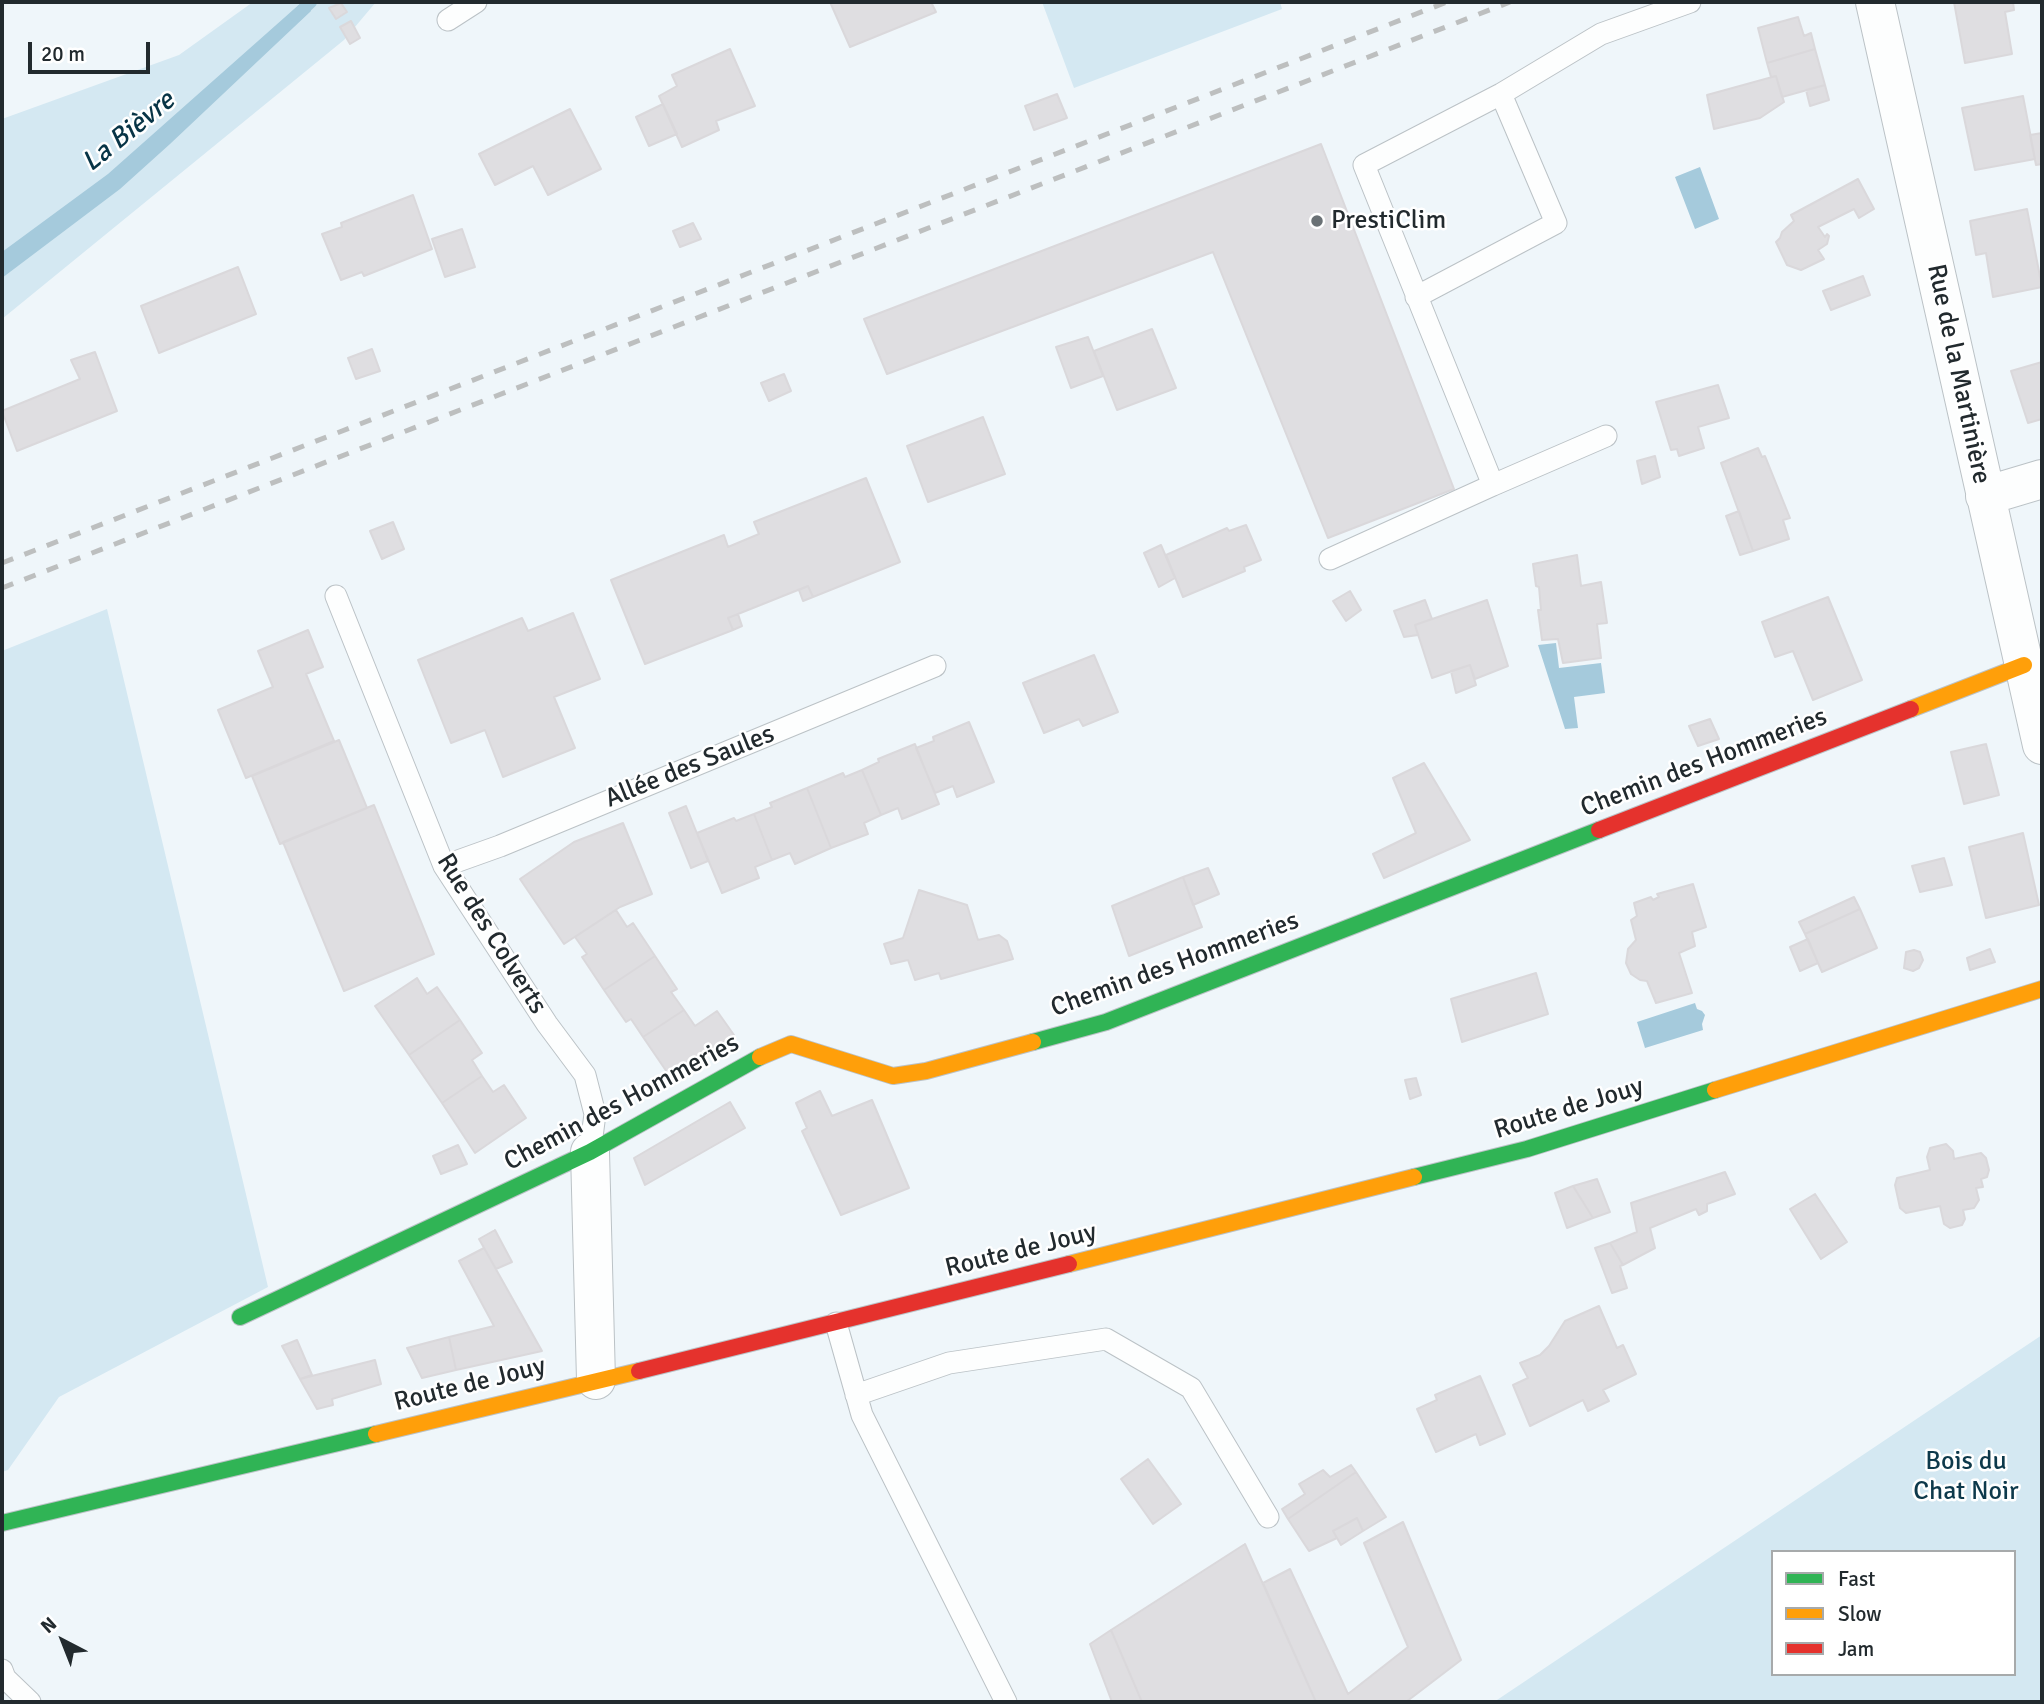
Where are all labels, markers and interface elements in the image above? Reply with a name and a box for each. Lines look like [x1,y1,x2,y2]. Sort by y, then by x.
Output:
scale bar [32,28,154,72]
text: 20 m [41,41,85,67]
water label: La Bièvre [76,85,182,179]
place label: PrestiClim [1331,205,1446,237]
marker: PrestiClim [1309,213,1325,229]
street label: Rue de la Martinière [1919,261,1997,487]
street label: Chemin des Hommeries [1576,702,1832,824]
street label: Allée des Saules [601,719,779,815]
street label: Rue des Colverts [429,848,553,1020]
street label: Chemin des Hommeries [1047,906,1303,1024]
street label: Chemin des Hommeries [499,1028,745,1178]
street label: Route de Jouy [1490,1071,1648,1147]
street label: Route de Jouy [942,1217,1100,1285]
street label: Route de Jouy [391,1351,549,1419]
park label: Bois du Chat Noir [1913,1446,2019,1508]
legend [1771,1550,2016,1676]
text: Fast [1838,1566,1875,1592]
text: Slow [1838,1601,1882,1627]
north arrow [28,1606,98,1676]
text: N [36,1612,62,1639]
text: Jam [1838,1636,1874,1662]

